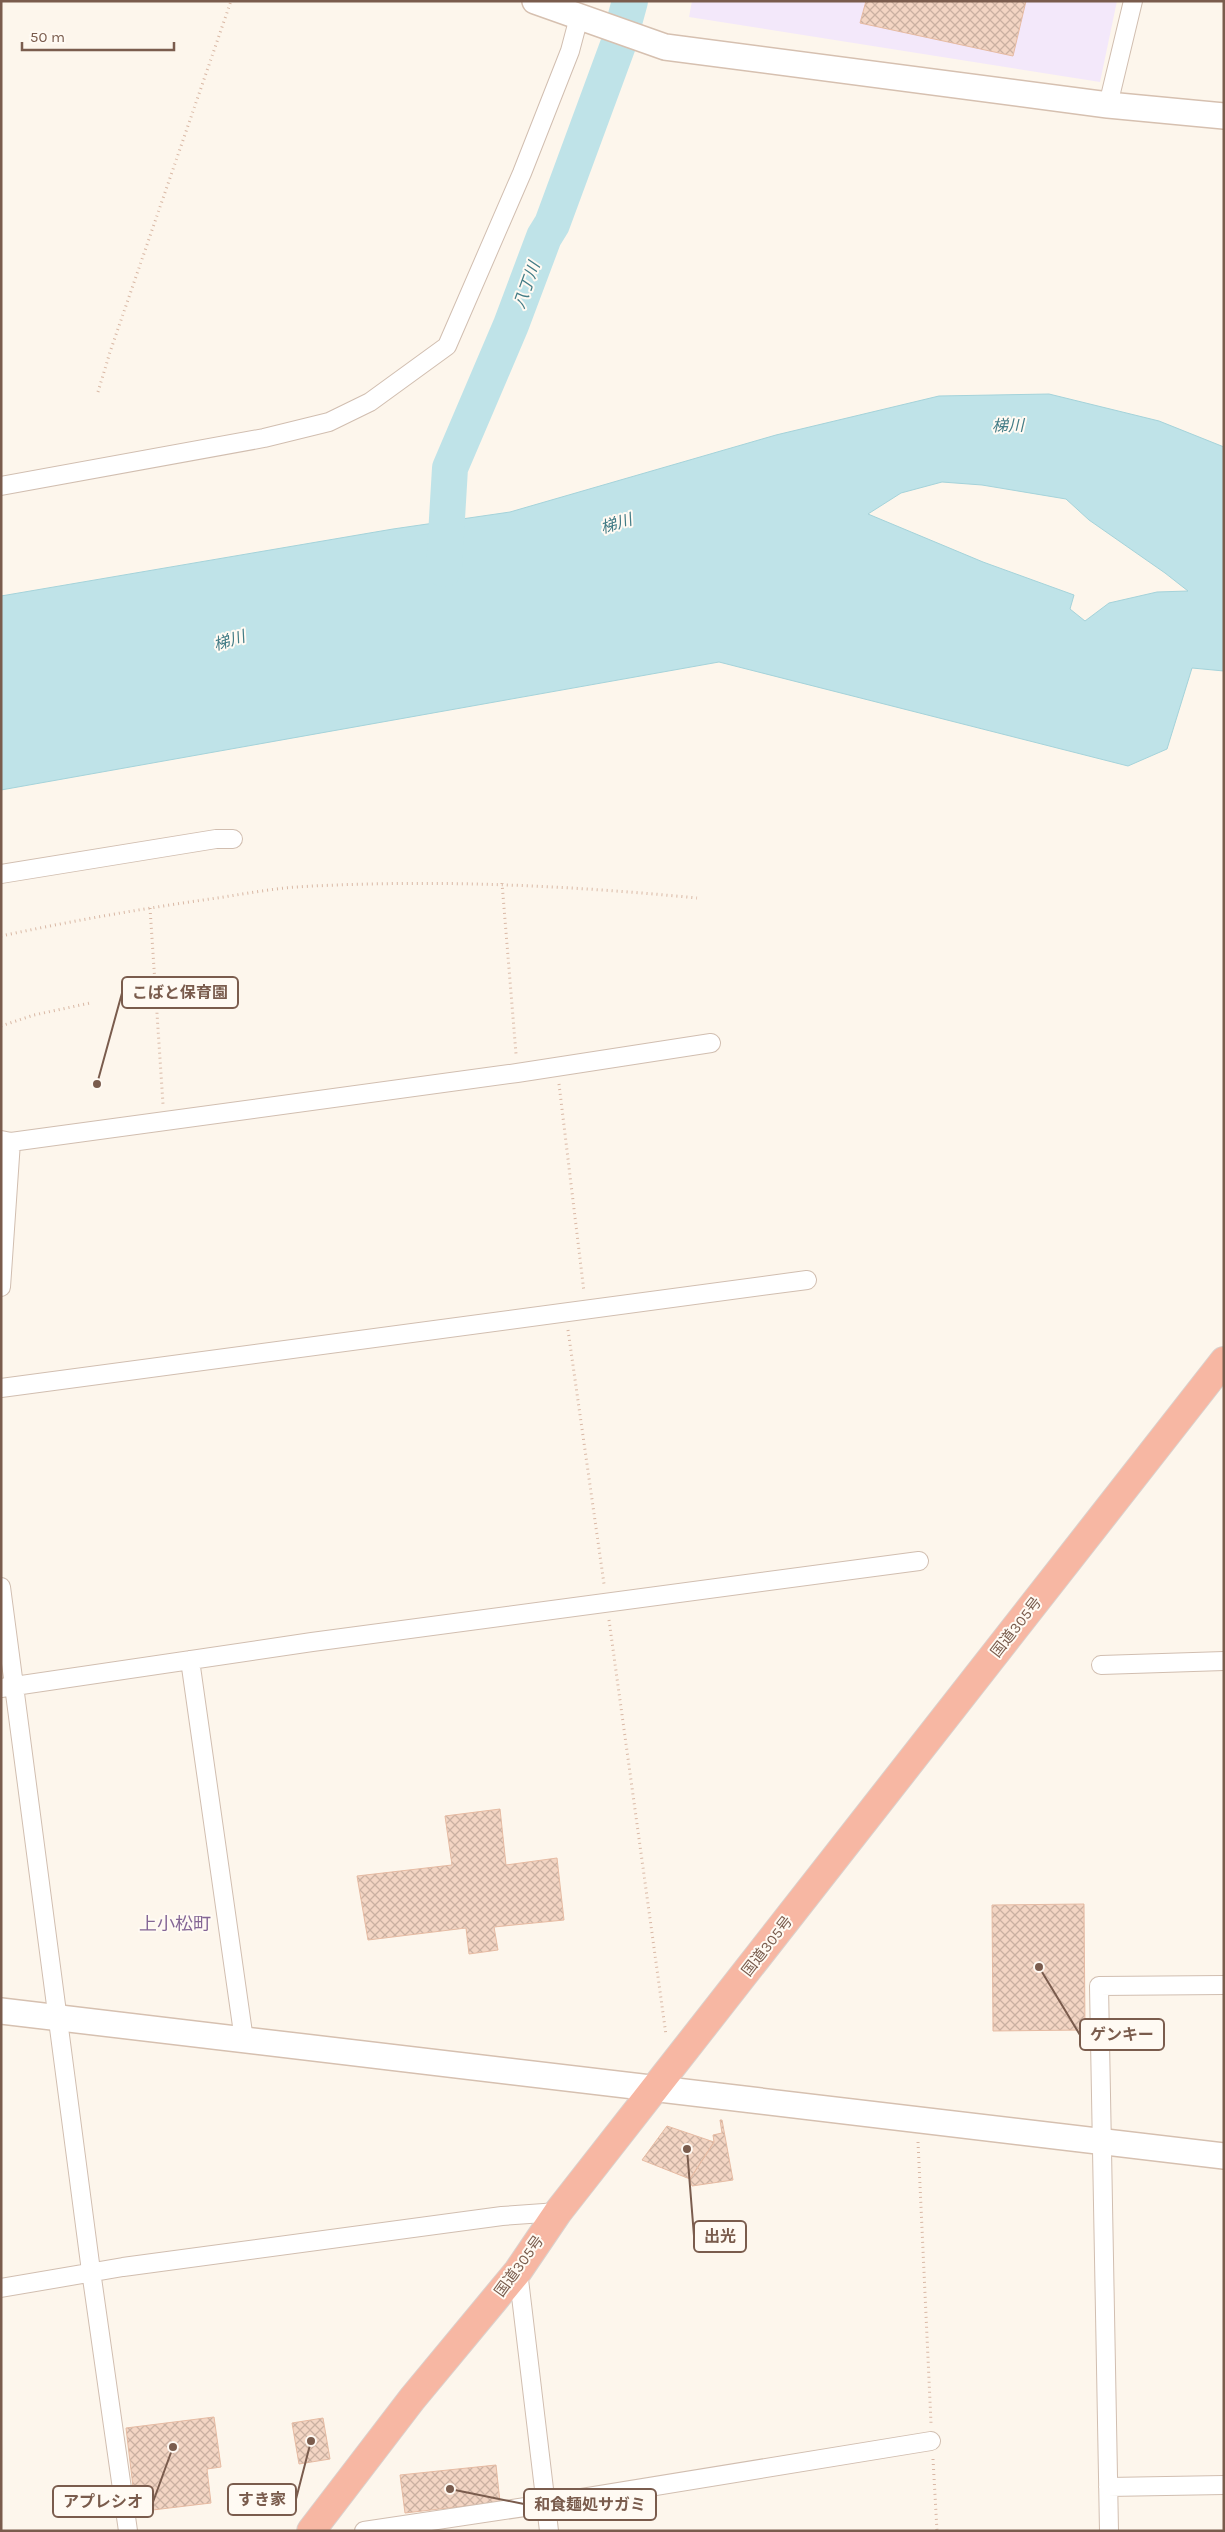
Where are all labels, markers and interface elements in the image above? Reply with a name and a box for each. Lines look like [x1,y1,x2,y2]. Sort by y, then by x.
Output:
scale bar [22,20,175,52]
text: 50 m [30,28,65,46]
water label: 八丁川 [509,257,544,311]
water label: 梯川 [992,416,1026,435]
water label: 梯川 [598,509,636,537]
water label: 梯川 [211,626,249,654]
callout: こばと保育園 [122,977,238,1008]
text: こばと保育園 [132,983,228,1002]
street label: 国道305号 [987,1593,1045,1661]
street label: 国道305号 [738,1912,796,1980]
district label: 上小松町 [139,1913,211,1935]
callout: ゲンキー [1080,2019,1164,2050]
text: ゲンキー [1090,2025,1154,2044]
callout: 出光 [694,2221,746,2252]
text: 出光 [704,2227,736,2246]
street label: 国道305号 [491,2232,547,2300]
callout: すき家 [228,2484,296,2515]
callout: アプレシオ [53,2486,153,2517]
callout: 和食麺処サガミ [524,2489,656,2520]
text: すき家 [238,2490,286,2509]
text: アプレシオ [63,2492,143,2511]
text: 和食麺処サガミ [534,2495,646,2514]

